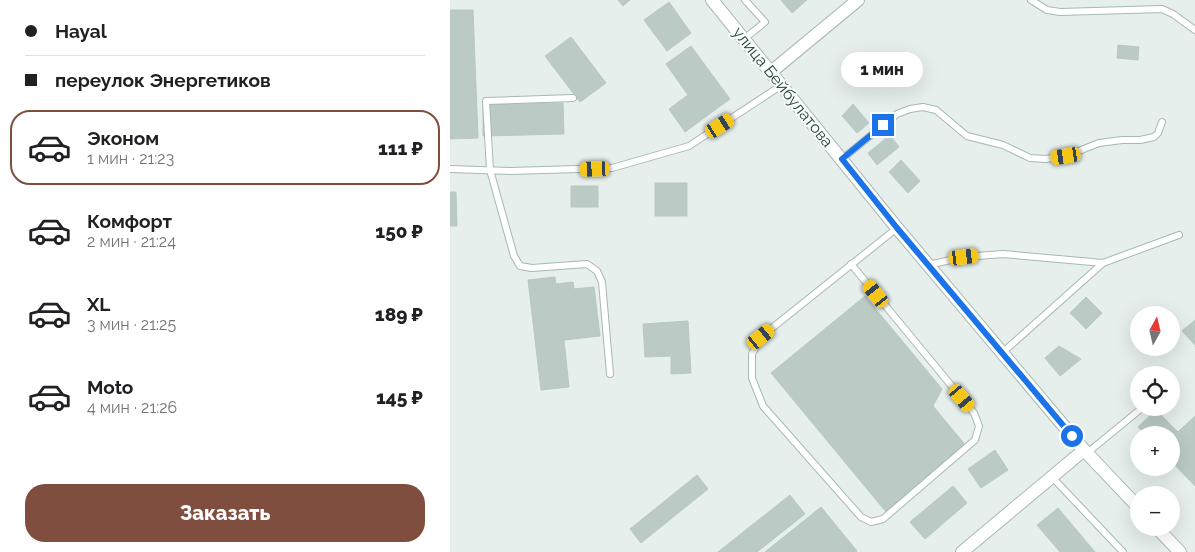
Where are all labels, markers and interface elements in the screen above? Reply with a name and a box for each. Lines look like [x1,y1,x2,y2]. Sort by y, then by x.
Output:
text: Hayal [55,20,107,42]
street label: улица Бейбулатова [729,23,837,151]
callout: 1 мин [842,52,924,88]
text: 1 мин [860,60,904,79]
text: переулок Энергетиков [55,69,271,91]
car [703,112,736,140]
route end [872,114,894,136]
icon: car [27,125,72,170]
text: Эконом [87,127,159,149]
text: 111 ₽ [378,137,423,159]
car [1050,146,1081,166]
text: 1 мин · 21:23 [87,149,174,168]
car [579,161,610,177]
icon: car [27,208,72,253]
text: Комфорт [87,210,172,232]
text: 150 ₽ [375,220,423,242]
text: 2 мин · 21:24 [87,232,176,251]
car [948,248,979,266]
car [860,278,891,310]
icon: car [27,291,72,336]
text: XL [87,293,110,315]
text: 189 ₽ [375,303,423,325]
north arrow [1130,306,1180,356]
map controls [1130,306,1180,536]
text: 3 мин · 21:25 [87,315,176,334]
car [744,322,777,352]
button: locate [1130,366,1180,416]
icon: car [27,374,72,419]
text: Moto [87,376,133,398]
car [946,382,977,414]
text: 145 ₽ [376,386,423,408]
text: 4 мин · 21:26 [87,398,177,417]
route start [1061,425,1083,447]
button: + [1130,426,1180,476]
button: Заказать [25,484,425,542]
button: − [1130,486,1180,536]

